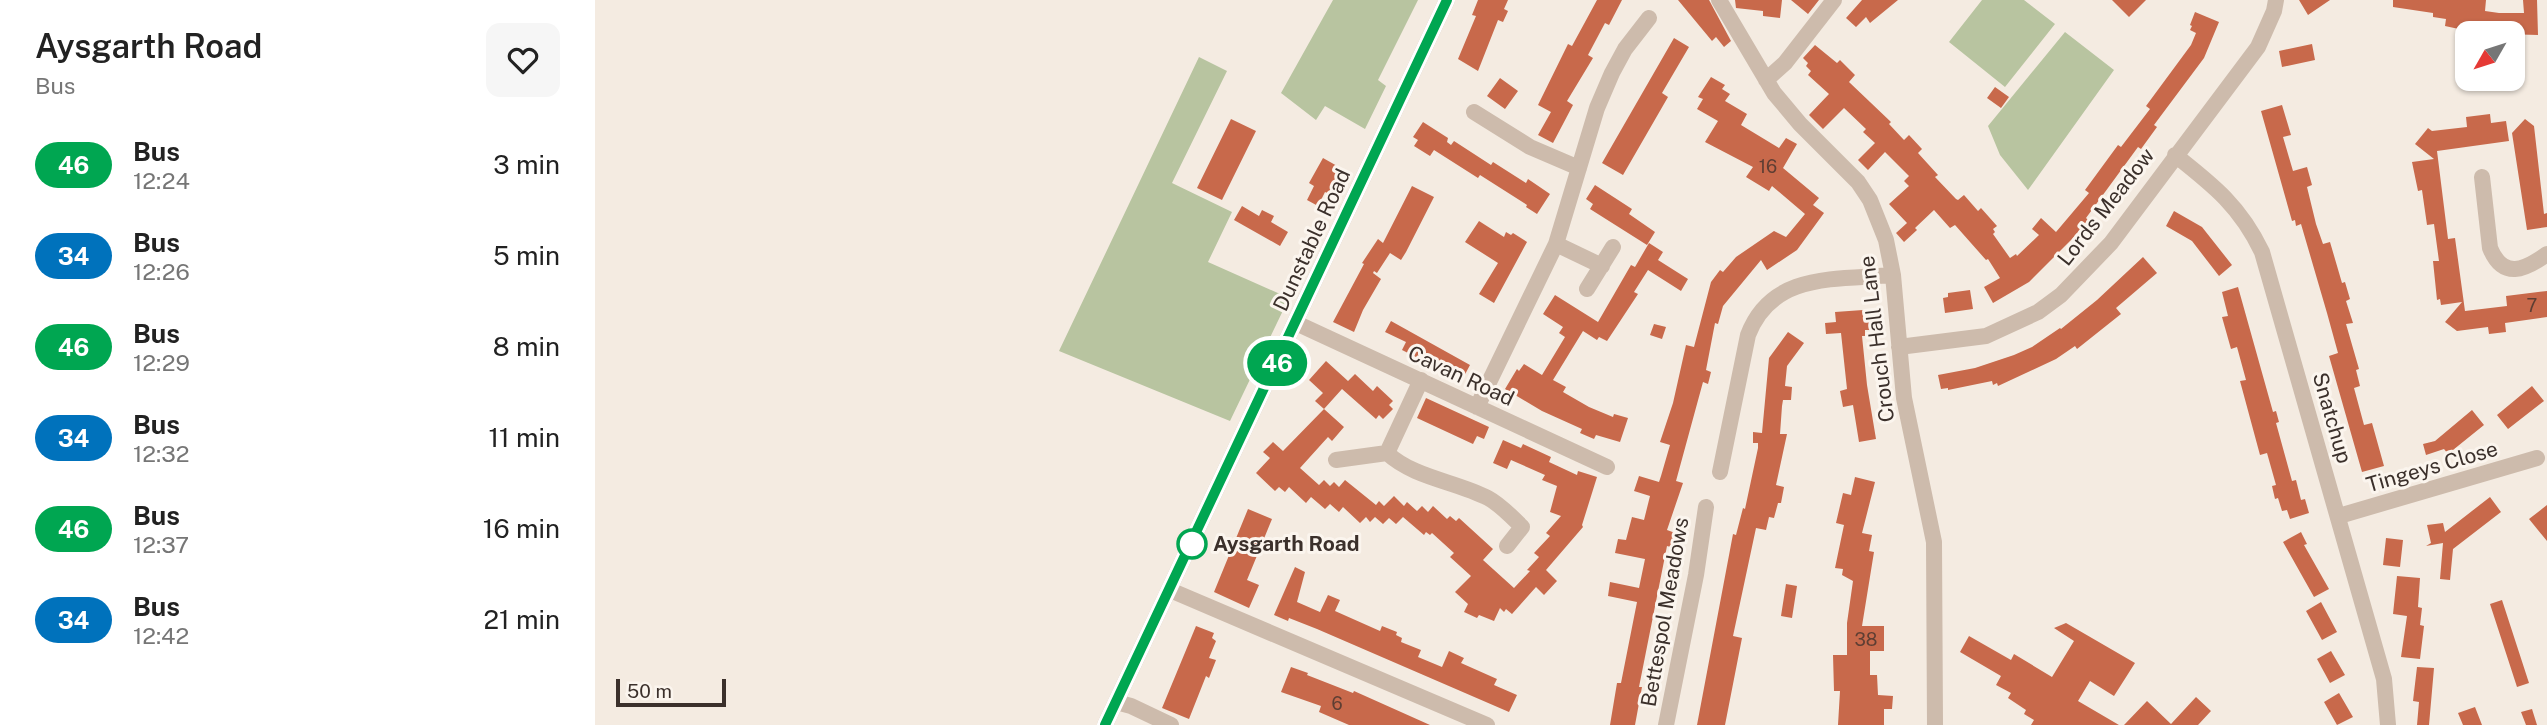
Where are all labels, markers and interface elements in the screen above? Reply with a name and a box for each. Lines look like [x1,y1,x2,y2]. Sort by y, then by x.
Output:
north arrow [2455,21,2525,91]
map controls [2455,21,2525,91]
button: heart [486,23,560,97]
text: Aysgarth Road [35,27,262,65]
text: Bus [35,72,75,99]
text: Bus [133,136,180,167]
street label: Lords Meadow [2052,143,2159,270]
text: 3 min [493,149,560,180]
text: 46 [58,151,89,179]
house number: 16 [1759,156,1777,177]
street label: Dunstable Road [1268,165,1355,315]
text: 12:24 [133,167,190,194]
text: Bus [133,227,180,258]
text: 5 min [493,240,560,271]
text: 34 [58,242,89,270]
street label: Crouch Hall Lane [1854,254,1899,424]
text: 12:26 [133,258,190,285]
house number: 7 [2527,295,2537,316]
text: Bus [133,318,180,349]
text: 8 min [493,331,560,362]
text: 46 [58,333,89,361]
line badge: 46 [1245,340,1309,386]
street label: Cavan Road [1404,340,1518,411]
text: 12:29 [133,349,190,376]
text: 46 [1261,349,1293,377]
street label: Snatchup [2308,370,2357,466]
text: Bus [133,409,180,440]
text: 11 min [488,422,560,453]
text: 34 [58,424,89,452]
street label: Tingeys Close [2363,436,2501,497]
text: 12:32 [133,440,189,467]
text: Bus [133,500,180,531]
text: 16 min [483,513,560,544]
text: 46 [58,515,89,543]
street label: Bettespol Meadows [1636,515,1693,709]
marker: Aysgarth Road [1177,529,1207,559]
text: 12:37 [133,531,189,558]
place label: Aysgarth Road [1213,531,1359,556]
text: Bus [133,591,180,622]
text: 21 min [484,604,560,635]
text: 34 [58,606,89,634]
text: 12:42 [133,622,189,649]
house number: 38 [1855,629,1877,650]
scale bar [616,676,726,708]
text: 50 m [627,680,672,702]
house number: 6 [1331,693,1343,714]

